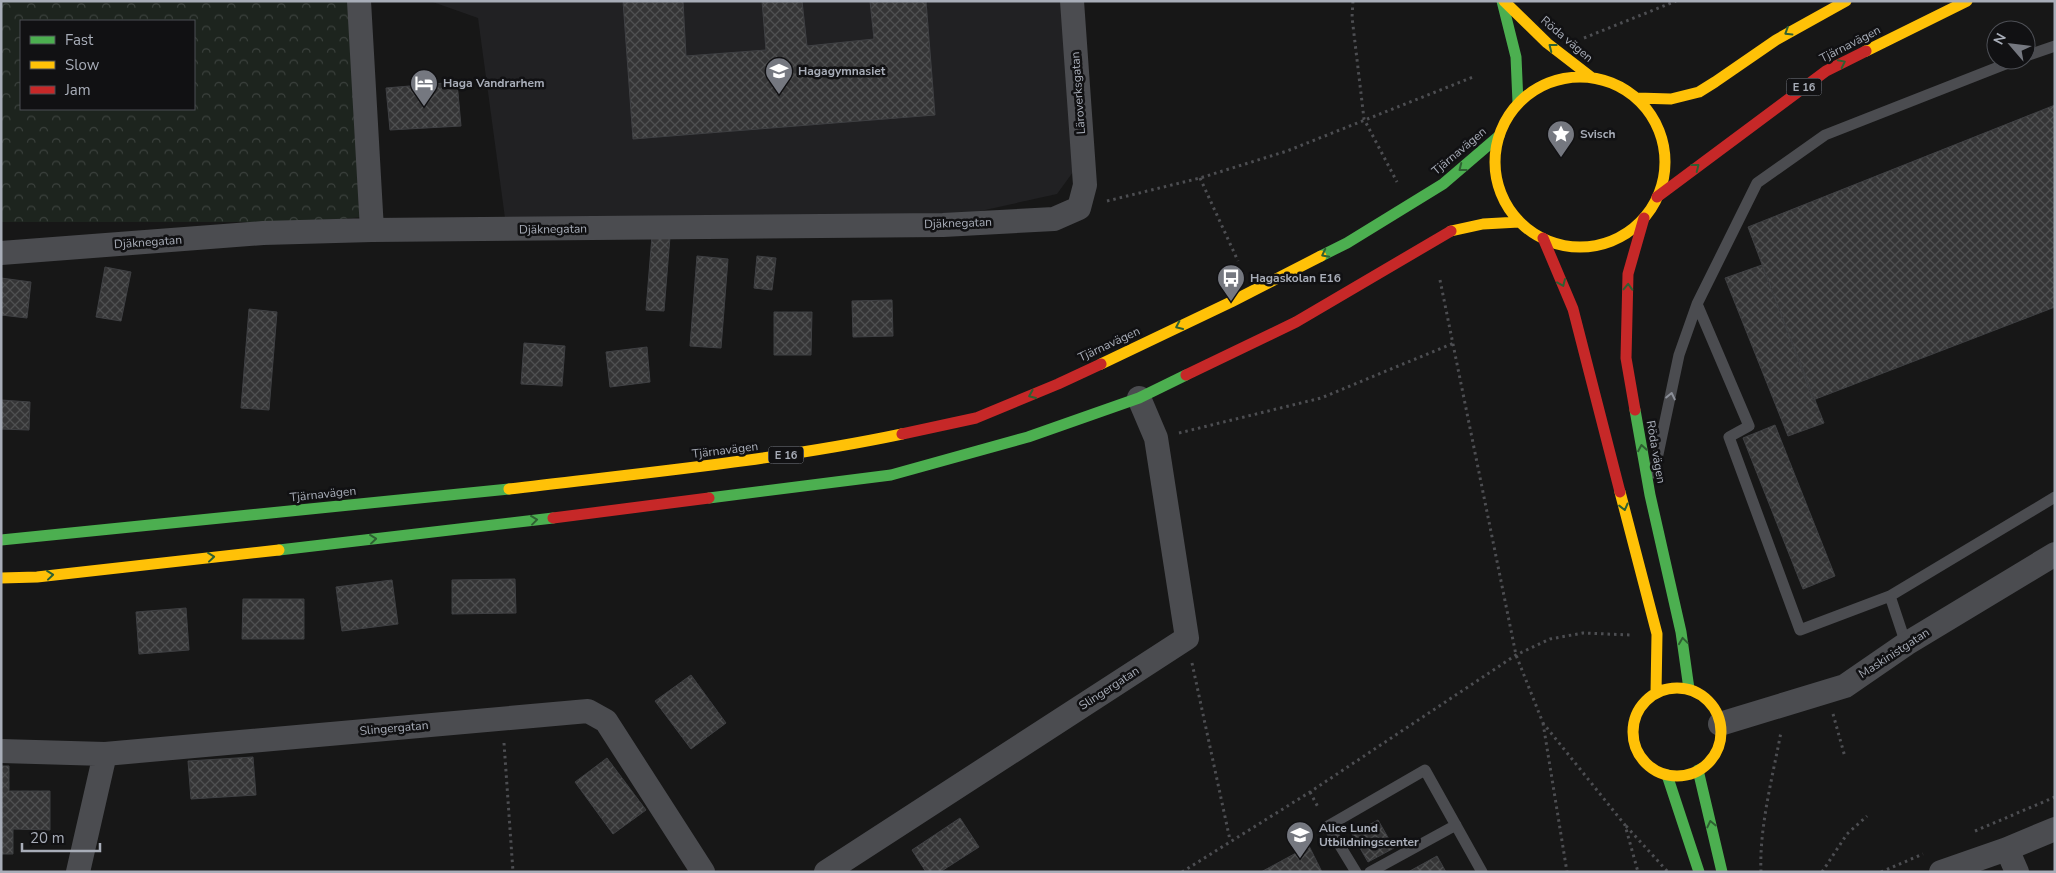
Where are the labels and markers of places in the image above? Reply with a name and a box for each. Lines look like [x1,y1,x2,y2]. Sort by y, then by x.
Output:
school or university icon: Hagagymnasiet [764,56,794,95]
place label: Hagagymnasiet [798,63,886,79]
hotel icon: Haga Vandrarhem [409,68,439,107]
place label: Haga Vandrarhem [443,75,544,91]
place icon: Svisch [1546,119,1576,158]
place label: Svisch [1580,126,1615,142]
bus stop icon: Hagaskolan E16 [1216,263,1246,302]
place label: Hagaskolan E16 [1250,270,1341,286]
school or university icon: Alice Lund Utbildningscenter [1285,820,1315,859]
place label: Alice Lund Utbildningscenter [1319,820,1419,850]

